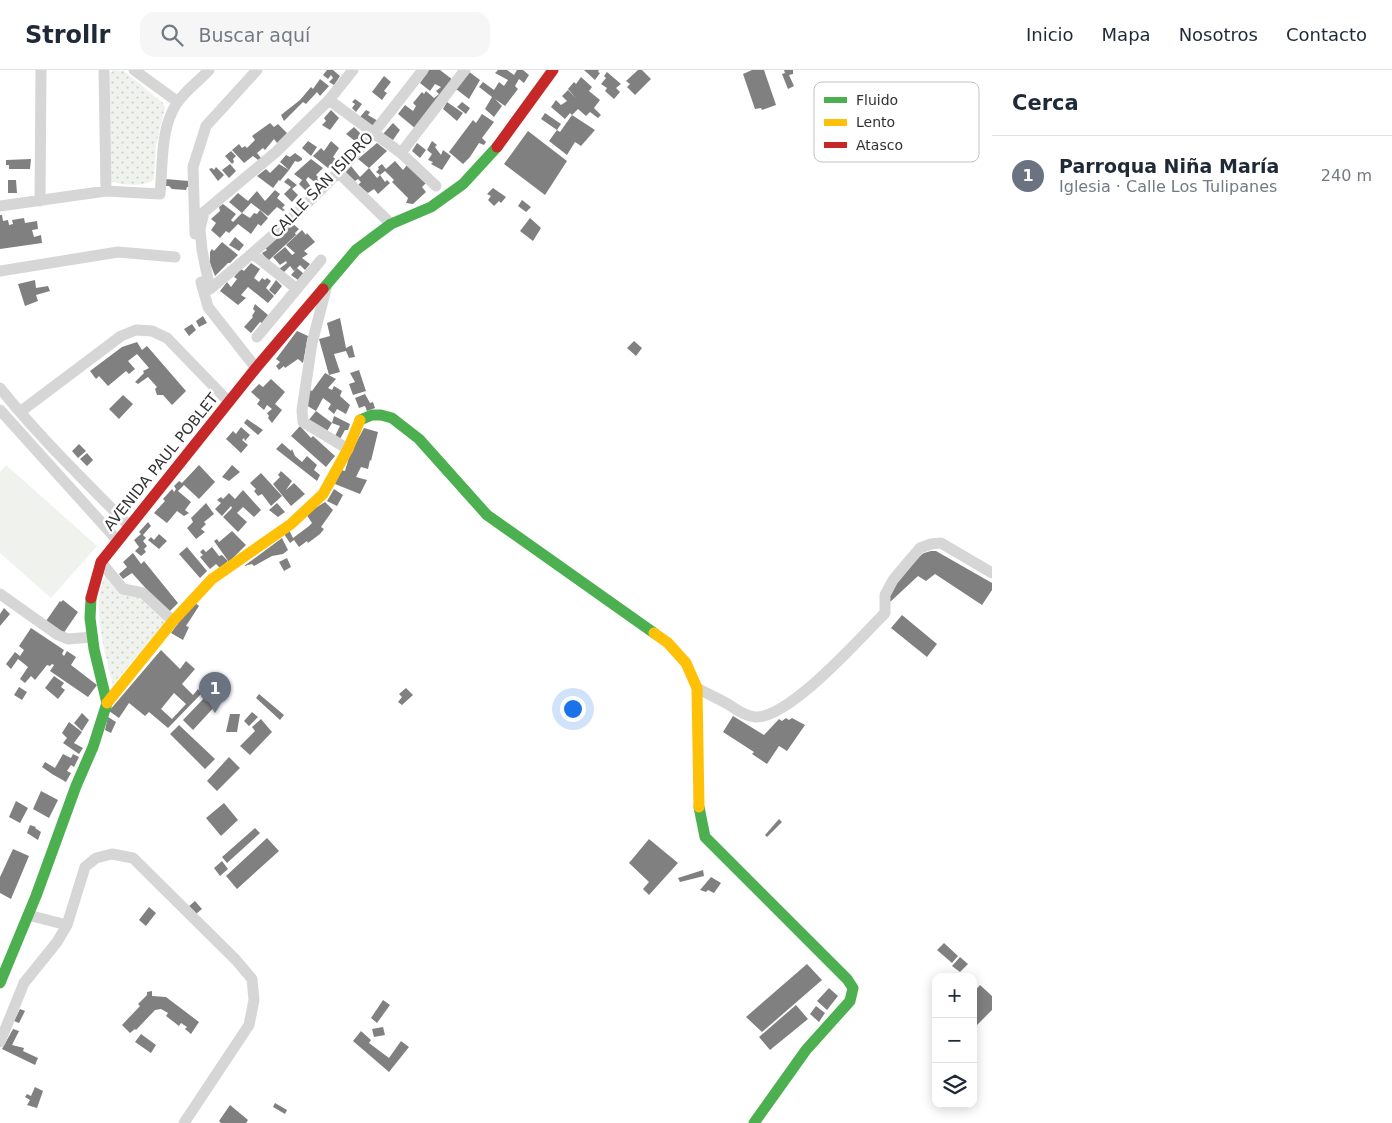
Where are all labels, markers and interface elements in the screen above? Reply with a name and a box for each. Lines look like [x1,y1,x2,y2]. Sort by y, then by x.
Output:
search box [140,12,490,57]
text: Strollr [25,21,110,49]
icon: search [158,21,186,49]
text: Buscar aquí [198,24,310,46]
text: Inicio [1026,24,1074,45]
text: Mapa [1102,24,1151,45]
text: Nosotros [1179,24,1258,45]
text: Contacto [1286,24,1367,45]
legend [814,82,979,162]
text: Cerca [1012,91,1079,115]
text: Fluido [856,92,898,108]
text: Lento [856,114,895,130]
street label: CALLE SAN ISIDRO [267,128,377,242]
text: Atasco [856,137,903,153]
text: Parroqua Niña María [1059,155,1279,177]
text: 1 [1022,166,1034,185]
text: 240 m [1321,166,1372,185]
text: Iglesia · Calle Los Tulipanes [1059,177,1277,196]
street label: AVENIDA PAUL POBLET [100,389,223,534]
pin: 1 [199,672,231,713]
your location [560,696,586,722]
map controls [932,973,977,1108]
button: + [932,973,977,1018]
button: − [932,1018,977,1063]
button: layers [932,1063,977,1108]

